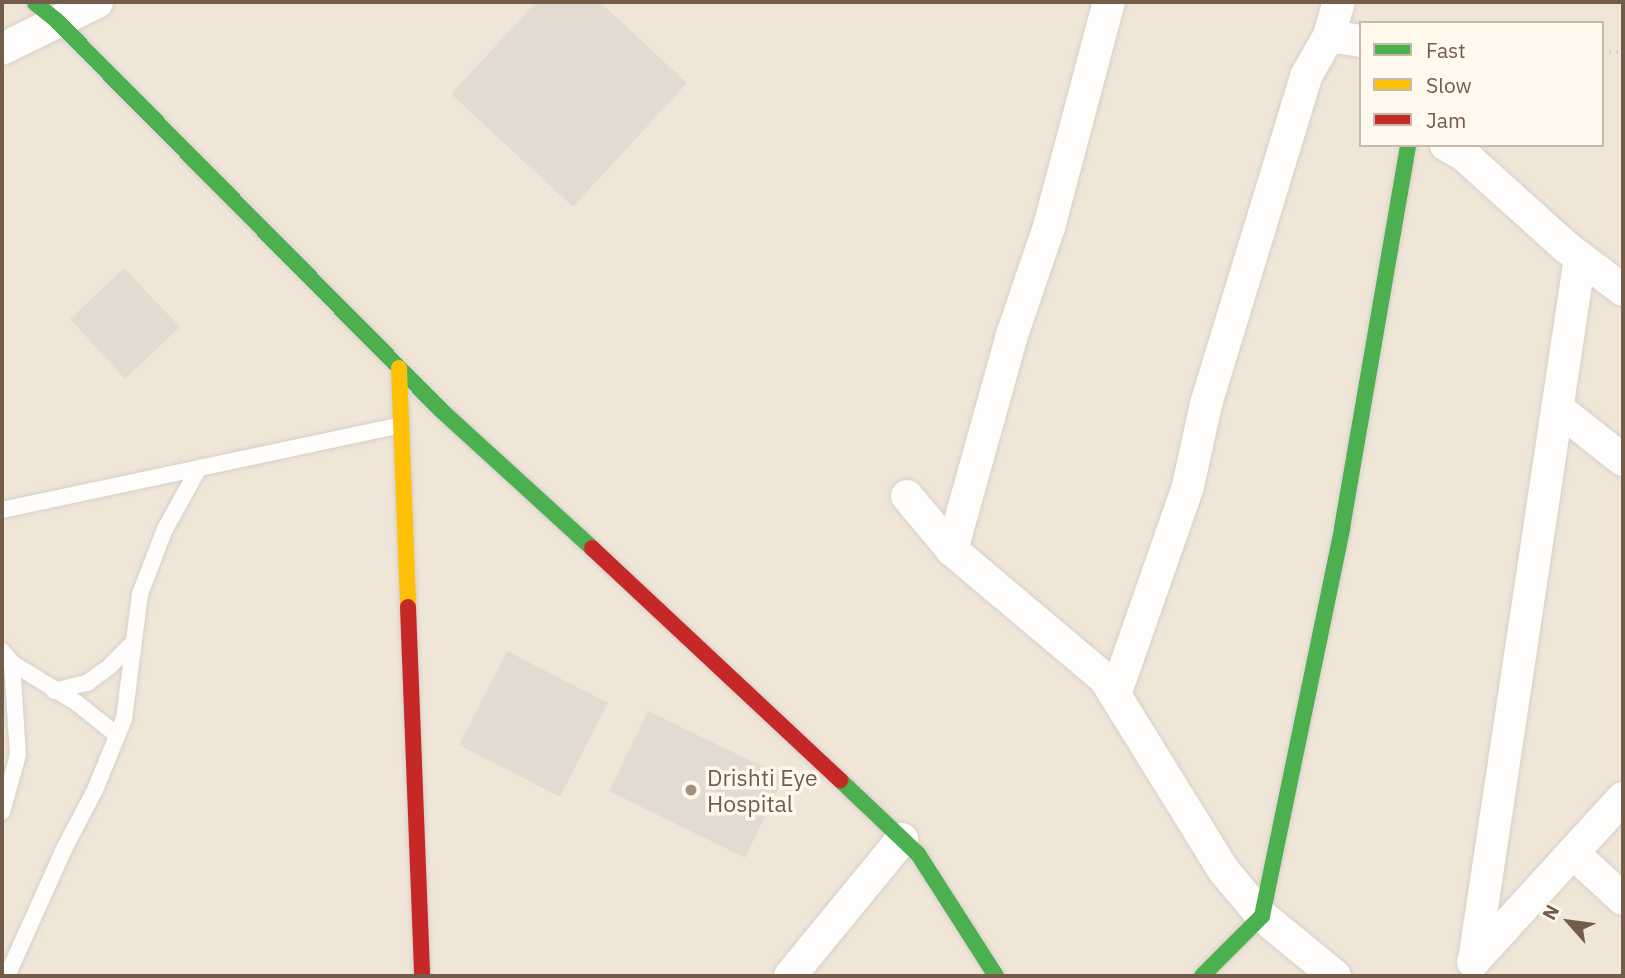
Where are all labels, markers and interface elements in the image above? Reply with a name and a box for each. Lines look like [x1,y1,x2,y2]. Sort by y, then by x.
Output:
legend [1359,21,1604,147]
text: Fast [1426,36,1466,64]
text: Slow [1426,71,1472,99]
text: Jam [1426,106,1466,134]
place label: Drishti Eye Hospital [707,763,818,817]
marker: Drishti Eye Hospital [681,780,701,800]
north arrow [1534,887,1604,957]
text: N [1537,900,1564,924]

